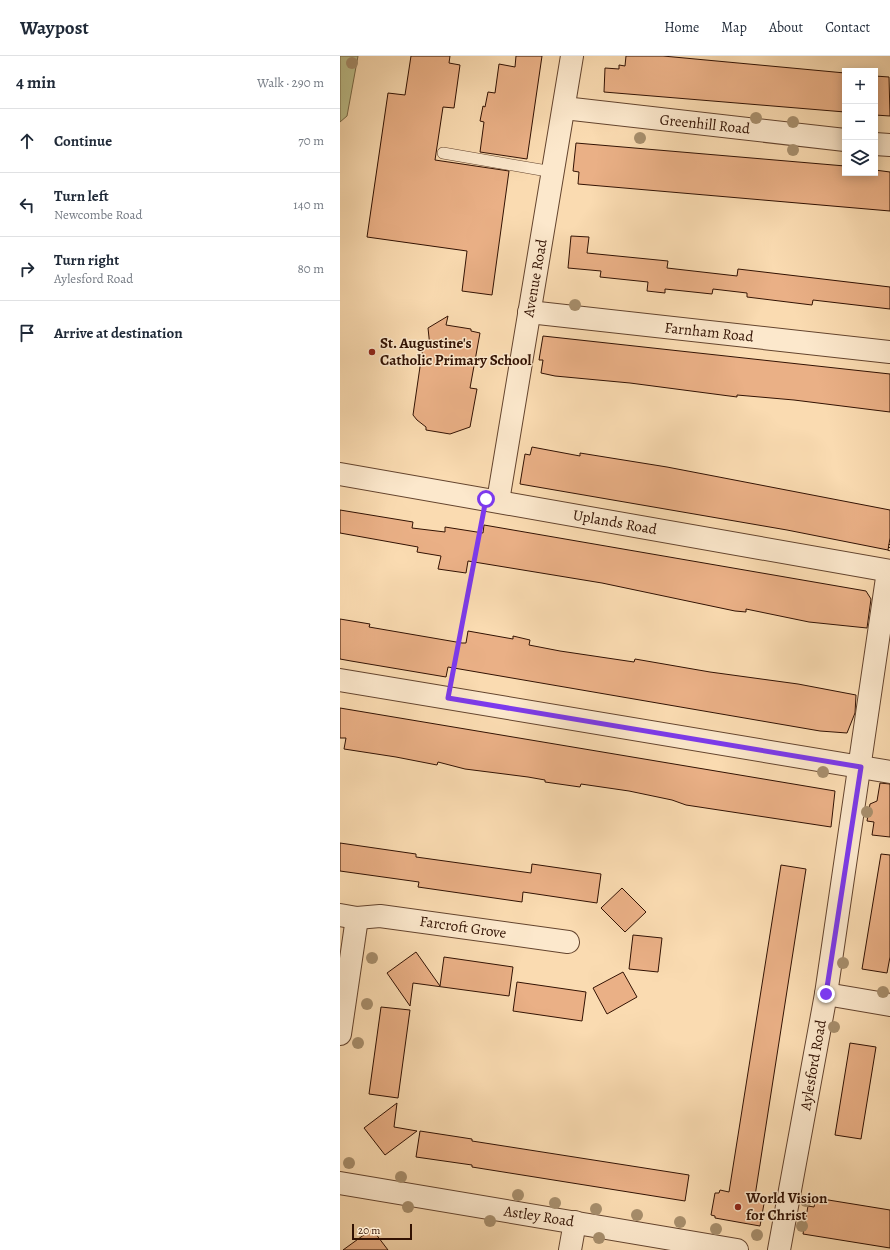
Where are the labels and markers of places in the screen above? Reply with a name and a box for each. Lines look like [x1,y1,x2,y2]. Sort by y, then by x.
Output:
place label: St. Augustine's Catholic Primary School [380,333,532,370]
marker: St. Augustine's Catholic Primary School [367,347,377,357]
place label: World Vision for Christ [745,1188,828,1225]
marker: World Vision for Christ [733,1202,743,1212]

